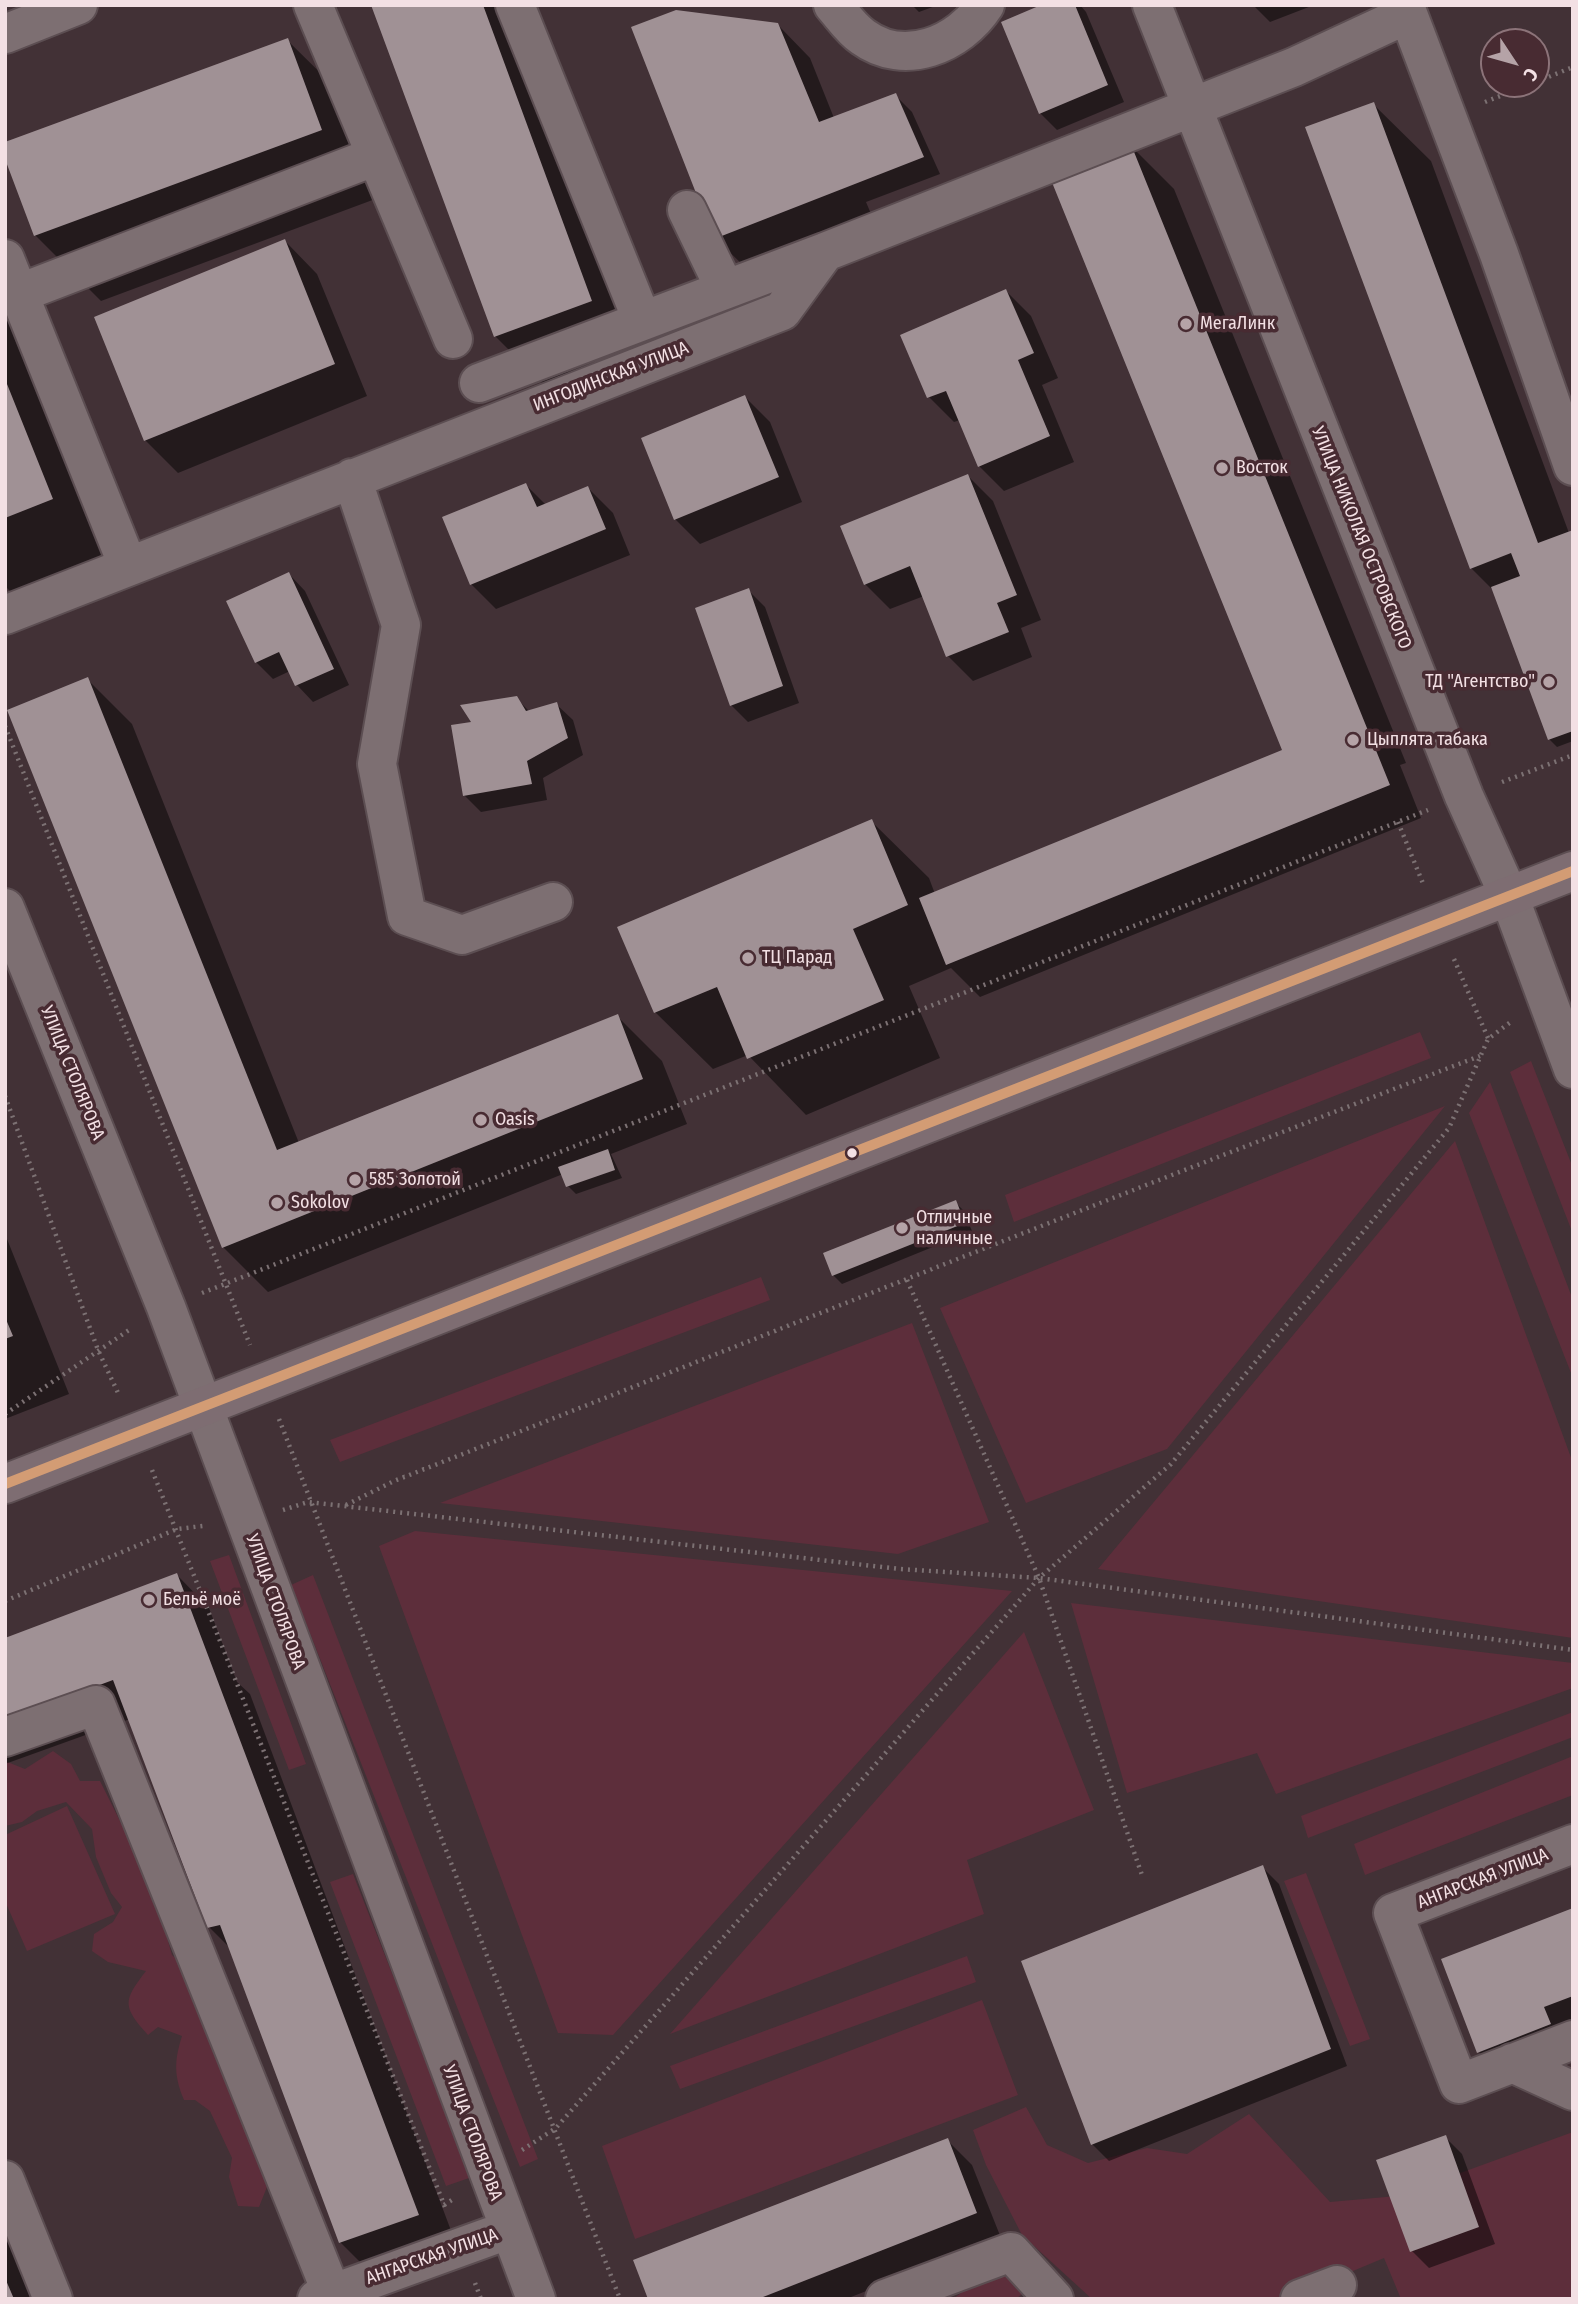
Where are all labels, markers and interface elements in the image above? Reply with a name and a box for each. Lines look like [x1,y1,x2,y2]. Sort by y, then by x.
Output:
north arrow [1480,28,1550,98]
text: С [1519,64,1543,85]
place label: МегаЛинк [1200,313,1275,335]
marker: МегаЛинк [1178,316,1194,332]
street label: ИНГОДИНСКАЯ УЛИЦА [530,337,692,417]
street label: УЛИЦА НИКОЛАЯ ОСТРОВСКОГО [1306,424,1416,652]
place label: Восток [1236,457,1288,479]
marker: Восток [1214,460,1230,476]
place label: ТД "Агентство" [1425,671,1535,693]
marker: ТД "Агентство" [1541,674,1557,690]
place label: Цыплята табака [1367,729,1488,751]
marker: Цыплята табака [1345,732,1361,748]
place label: ТЦ Парад [762,947,832,969]
marker: ТЦ Парад [740,950,756,966]
street label: УЛИЦА СТОЛЯРОВА [35,1003,109,1143]
place label: Oasis [495,1109,535,1131]
marker: Oasis [473,1112,489,1128]
unlabelled marker [845,1146,859,1160]
place label: 585 Золотой [369,1169,461,1191]
marker: 585 Золотой [347,1172,363,1188]
place label: Sokolov [291,1192,349,1214]
marker: Sokolov [269,1195,285,1211]
place label: Отличные наличные [916,1207,993,1250]
marker: Отличные наличные [894,1220,910,1236]
street label: УЛИЦА СТОЛЯРОВА [240,1531,310,1673]
place label: Бельё моё [163,1589,241,1611]
marker: Бельё моё [141,1592,157,1608]
street label: АНГАРСКАЯ УЛИЦА [1415,1844,1551,1914]
street label: УЛИЦА СТОЛЯРОВА [437,2062,507,2204]
street label: АНГАРСКАЯ УЛИЦА [363,2224,501,2290]

